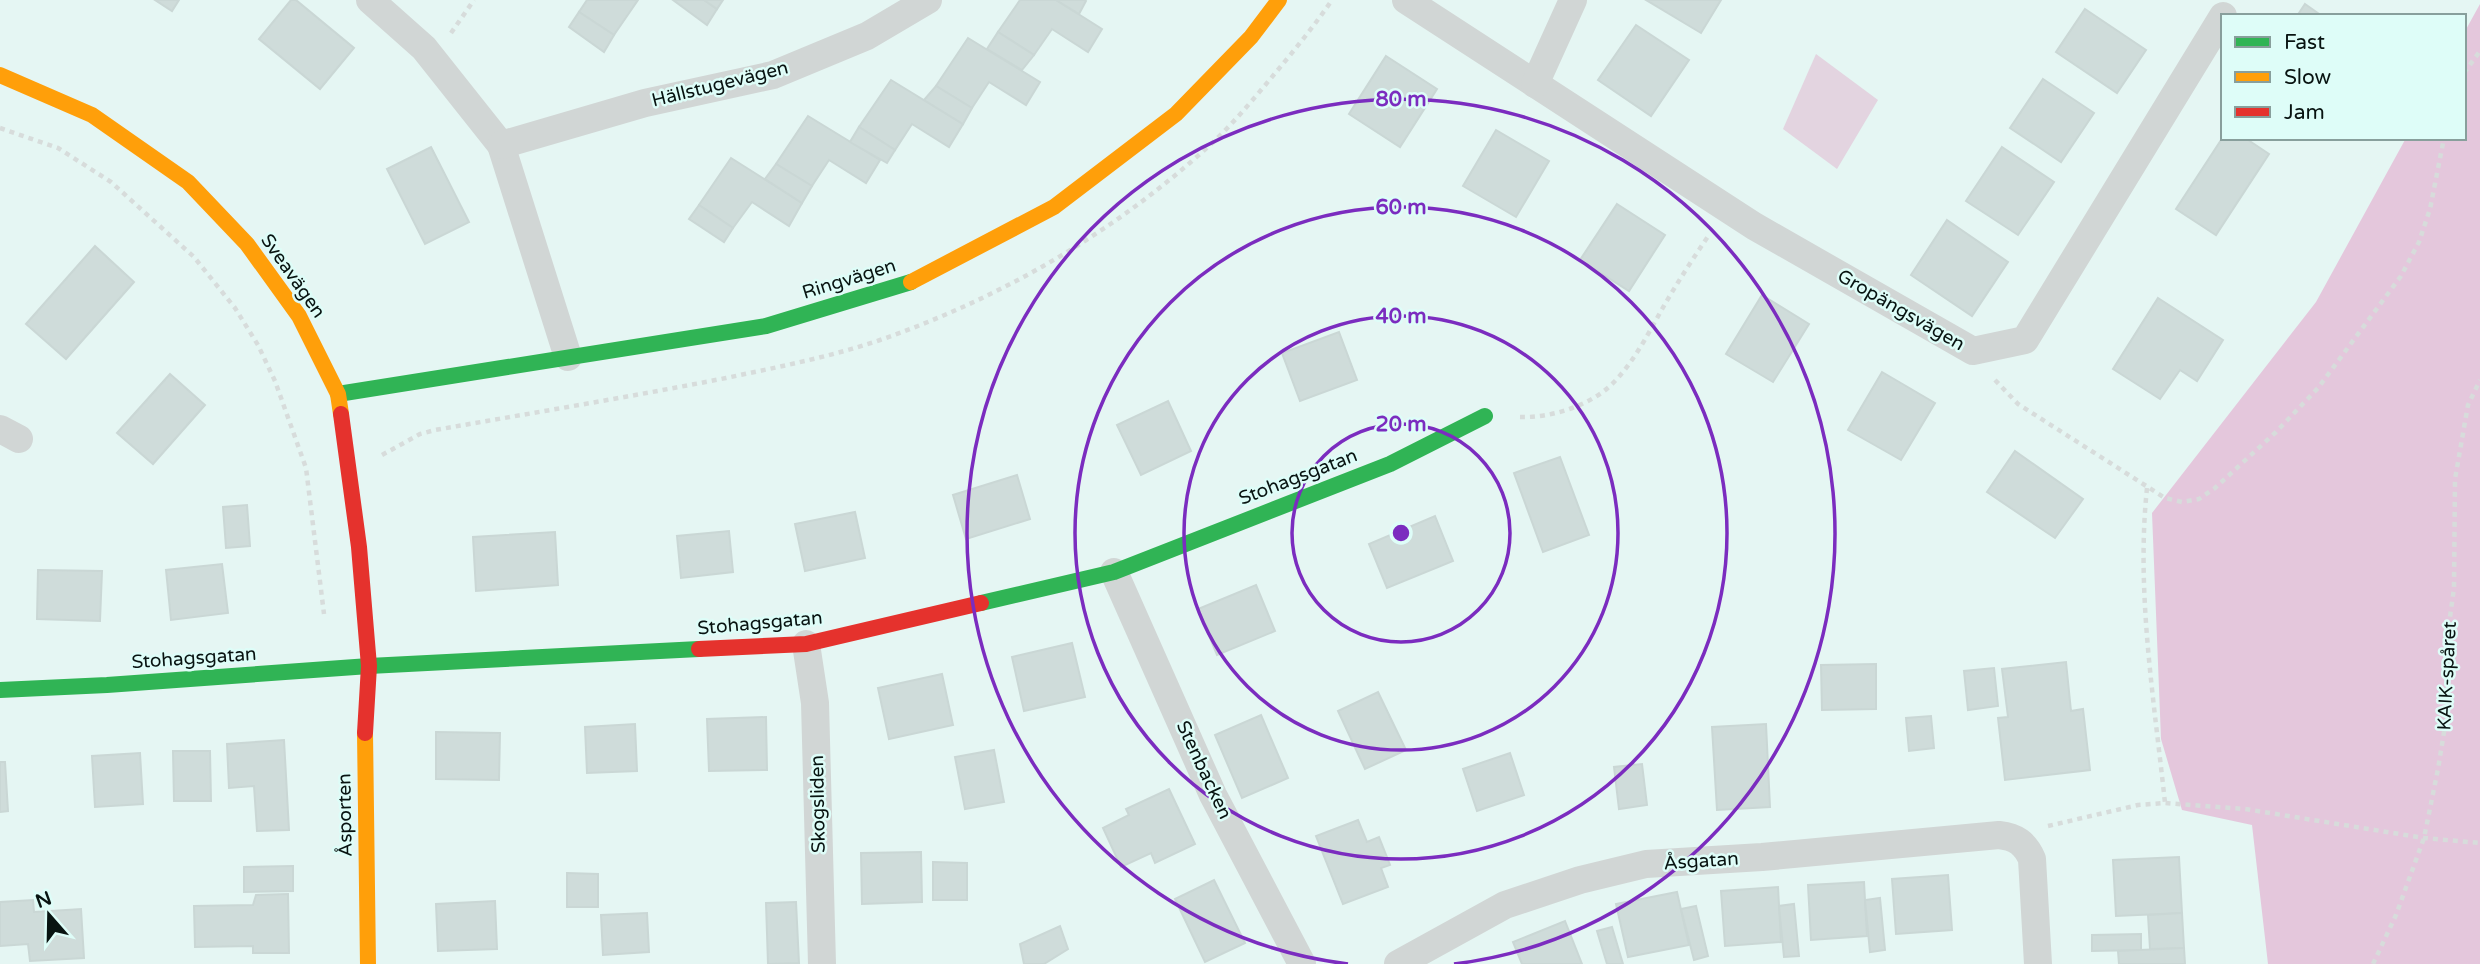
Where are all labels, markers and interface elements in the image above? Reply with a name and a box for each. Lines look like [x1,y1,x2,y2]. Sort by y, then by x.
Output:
legend [2221,14,2466,140]
text: Fast [2284,30,2325,55]
street label: Hällstugevägen [649,56,791,112]
text: Slow [2284,65,2332,90]
text: 80 m [1375,87,1427,112]
text: Jam [2284,100,2325,125]
text: 60 m [1375,195,1427,220]
street label: Sveavägen [256,230,330,322]
street label: Ringvägen [800,254,898,304]
street label: Gropängsvägen [1834,265,1968,355]
text: 40 m [1375,304,1427,329]
text: 20 m [1375,412,1427,437]
street label: Stohagsgatan [1236,444,1360,510]
centre of rings [1389,521,1413,545]
street label: Stohagsgatan [697,607,823,639]
street label: KAIK-spåret [2433,621,2461,731]
street label: Stohagsgatan [131,643,257,673]
street label: Stenbacken [1172,717,1236,823]
street label: Skogsliden [806,755,830,853]
street label: Åsporten [332,773,357,857]
street label: Åsgatan [1663,846,1739,875]
north arrow [14,880,84,950]
text: N [33,887,54,913]

